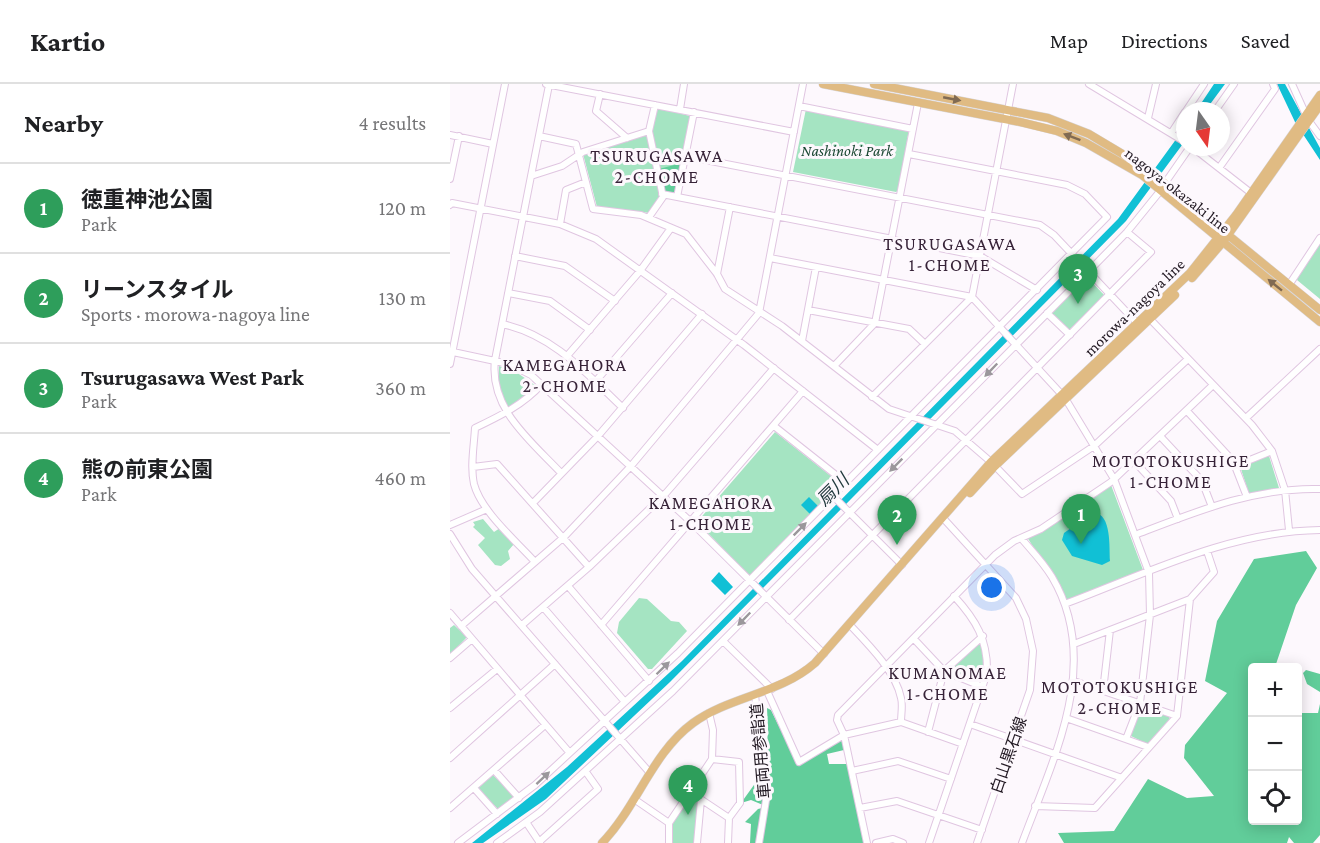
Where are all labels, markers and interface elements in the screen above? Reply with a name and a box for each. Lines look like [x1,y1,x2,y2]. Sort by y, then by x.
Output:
text: Kartio [30,26,105,57]
text: Map [1050,29,1088,53]
text: Directions [1121,29,1208,53]
text: Saved [1241,29,1290,53]
one-way arrow [943,95,961,105]
north arrow [1176,102,1230,156]
text: Nearby [24,109,103,138]
text: 4 results [359,112,426,134]
one-way arrow [1063,132,1081,141]
park label: Nashinoki Park [801,142,894,159]
street label: nagoya-okazaki line [1121,144,1233,237]
district label: TSURUGASAWA 2-CHOME [590,146,724,187]
text: 徳重神池公園 [81,187,213,212]
text: 1 [40,197,47,219]
text: 120 m [379,197,426,219]
text: Park [81,213,117,235]
district label: TSURUGASAWA 1-CHOME [883,234,1017,275]
pin: 3 [1058,254,1098,304]
street label: morowa-nagoya line [1081,255,1188,360]
text: リーンスタイル [81,277,233,302]
one-way arrow [1267,278,1283,291]
text: 2 [38,287,49,309]
text: 130 m [379,287,426,309]
text: Sports · morowa-nagoya line [81,303,310,325]
district label: KAMEGAHORA 2-CHOME [502,355,628,396]
one-way arrow [984,362,998,376]
text: Tsurugasawa West Park [81,365,304,390]
text: 3 [39,377,48,399]
text: 360 m [375,377,426,399]
text: Park [81,390,117,412]
district label: MOTOTOKUSHIGE 1-CHOME [1092,451,1250,492]
text: 熊の前東公園 [81,457,213,482]
one-way arrow [889,458,903,473]
text: 4 [38,467,49,489]
text: 460 m [374,467,426,489]
water label: 扇川 [813,469,854,510]
text: Park [81,483,117,505]
district label: KAMEGAHORA 1-CHOME [648,493,774,534]
pin: 1 [1062,494,1100,544]
pin: 2 [878,496,916,545]
one-way arrow [792,523,806,537]
your location [977,573,1006,602]
one-way arrow [738,612,752,626]
one-way arrow [655,661,670,675]
district label: KUMANOMAE 1-CHOME [888,663,1008,704]
map controls [1248,663,1302,825]
button: + [1248,663,1302,717]
district label: MOTOTOKUSHIGE 2-CHOME [1041,677,1199,718]
street label: 車両用参詣道 [748,702,773,800]
street label: 白山黒石線 [987,715,1030,796]
button: − [1248,717,1302,771]
pin: 4 [668,766,708,815]
button: locate [1248,771,1302,825]
one-way arrow [535,772,550,785]

